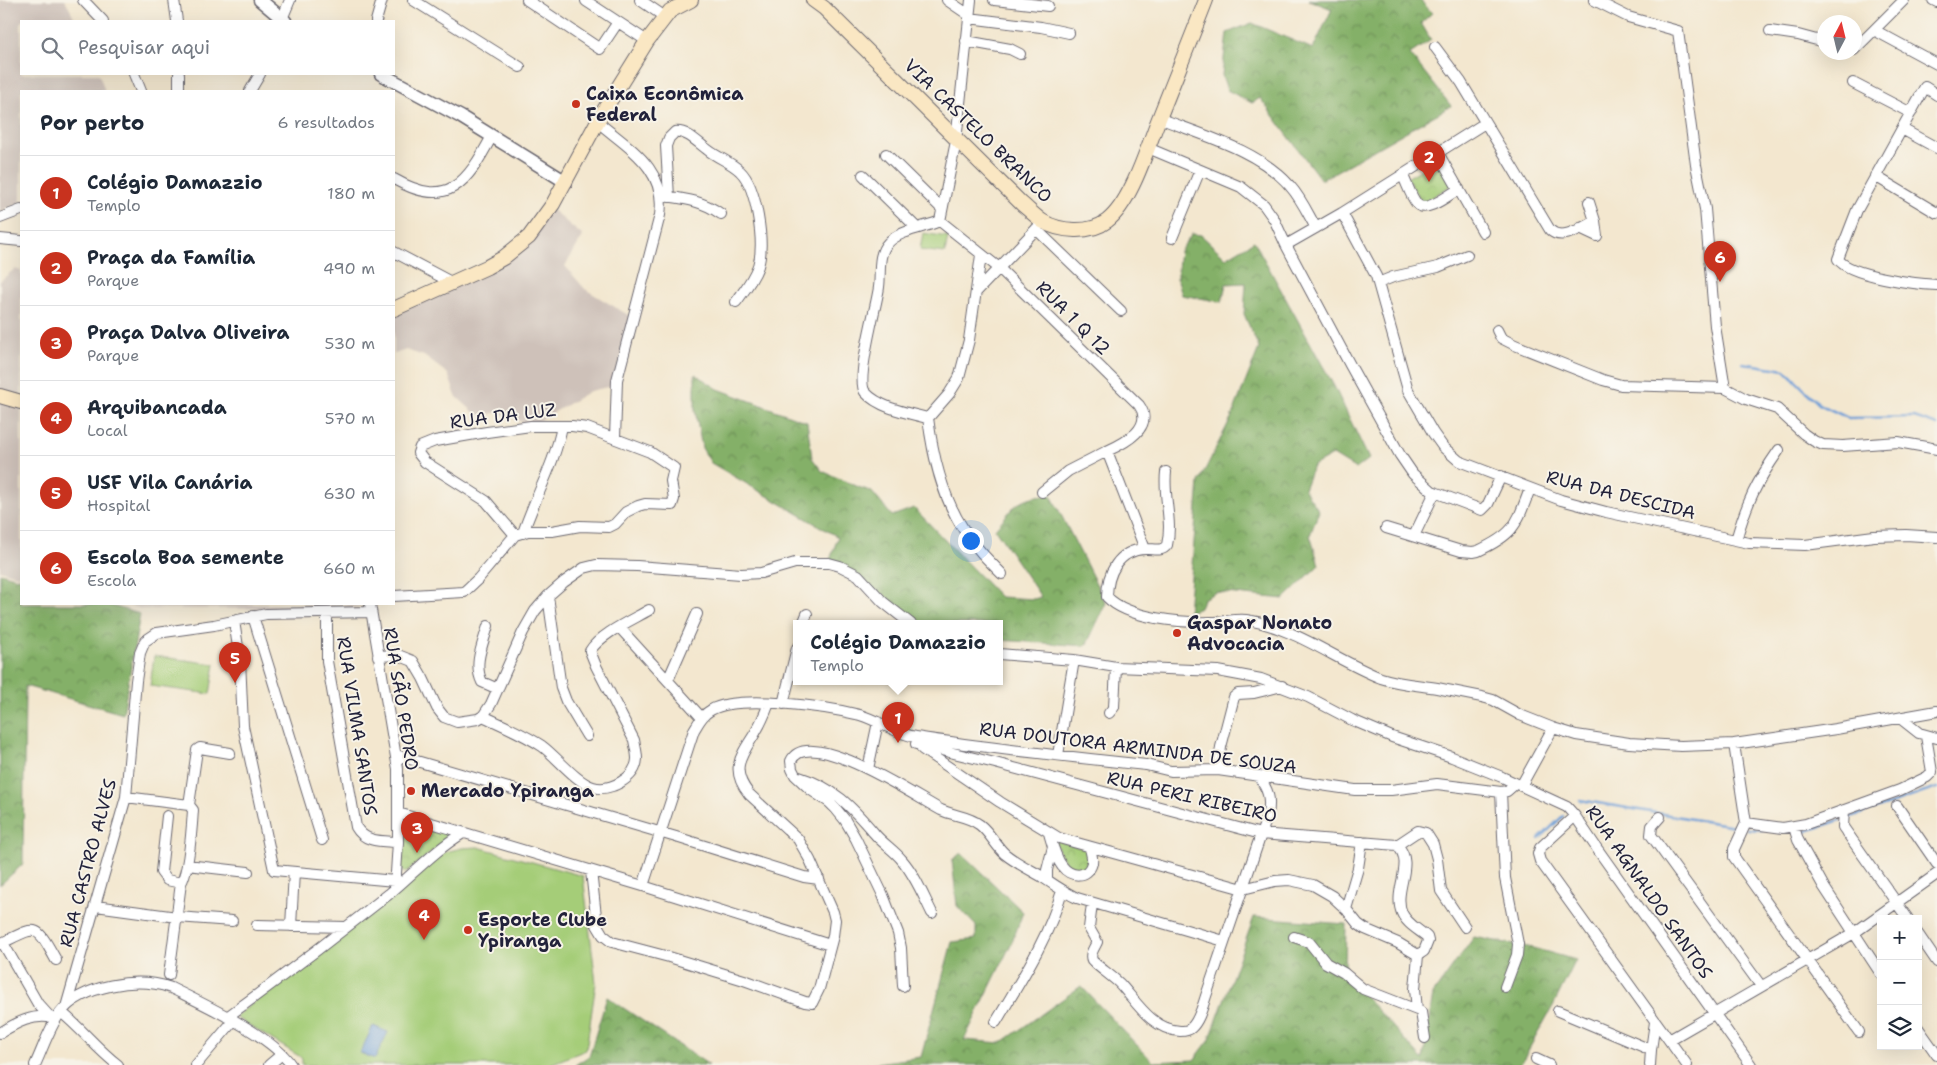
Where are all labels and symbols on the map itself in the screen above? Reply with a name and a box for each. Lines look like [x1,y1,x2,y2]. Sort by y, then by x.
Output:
north arrow [1817,15,1862,60]
street label: VIA CASTELO BRANCO [899,54,1057,208]
place label: Caixa Econômica Federal [586,82,744,127]
marker: Caixa Econômica Federal [570,98,582,110]
pin: 2 [1413,141,1445,182]
pin: 6 [1704,241,1736,282]
street label: RUA 1 Q 12 [1031,276,1115,360]
street label: RUA DA LUZ [449,398,557,434]
street label: RUA DA DESCIDA [1544,465,1698,525]
your location [958,528,984,554]
place label: Gaspar Nonato Advocacia [1187,611,1332,656]
street label: RUA SÃO PEDRO [378,626,424,772]
marker: Gaspar Nonato Advocacia [1171,627,1183,639]
street label: RUA VILMA SANTOS [331,635,383,817]
pin: 5 [219,642,251,683]
pin: 1 [882,702,914,743]
street label: RUA DOUTORA ARMINDA DE SOUZA [978,717,1298,779]
street label: RUA PERI RIBEIRO [1105,766,1279,828]
street label: RUA CASTRO ALVES [54,776,122,950]
place label: Mercado Ypiranga [421,779,595,803]
marker: Mercado Ypiranga [405,785,417,797]
street label: RUA AGNALDO SANTOS [1580,801,1718,983]
pin: 3 [401,812,433,853]
pin: 4 [408,899,440,940]
place label: Esporte Clube Ypiranga [478,908,607,953]
marker: Esporte Clube Ypiranga [462,924,474,936]

